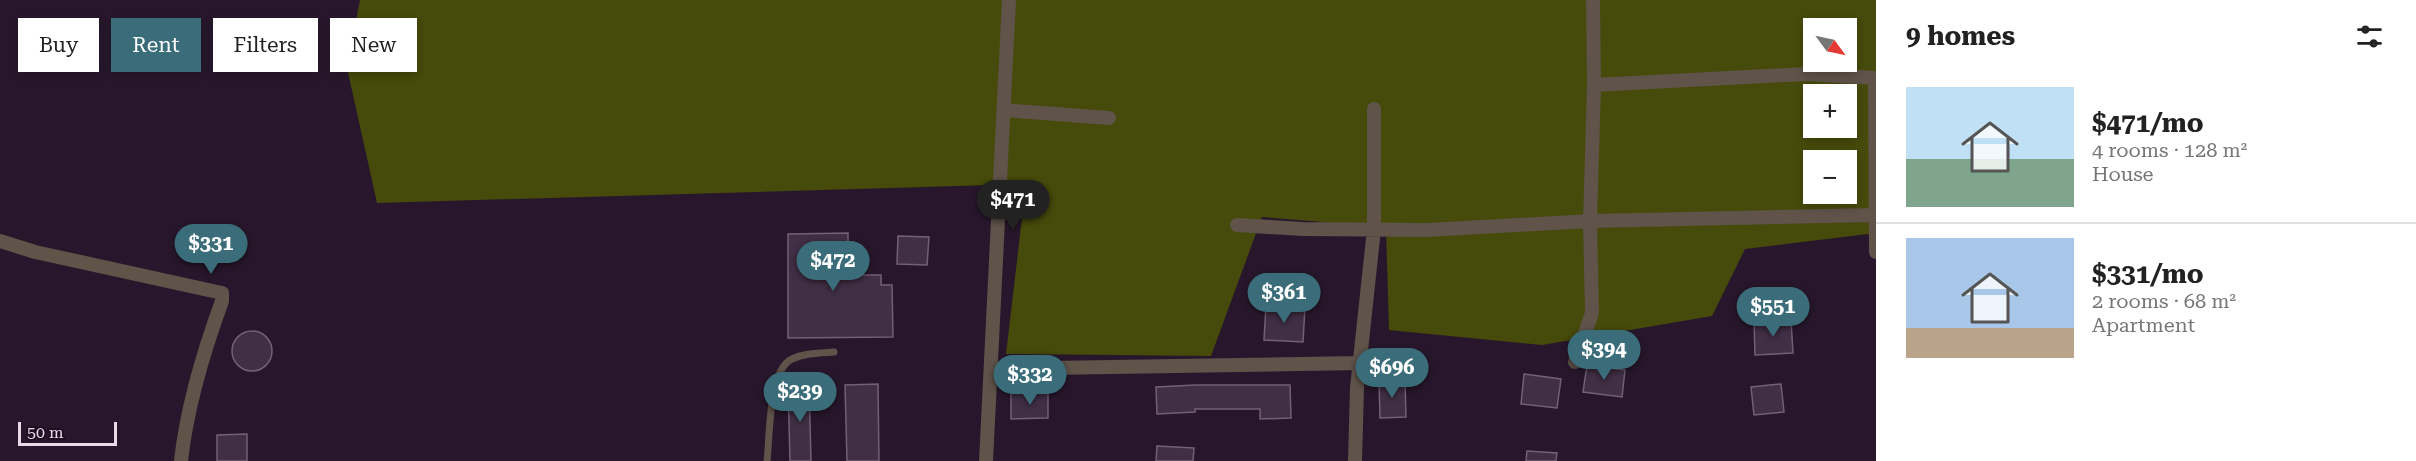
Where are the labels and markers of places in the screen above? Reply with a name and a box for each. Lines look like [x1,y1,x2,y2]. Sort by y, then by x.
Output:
pin: $471 [977,180,1049,231]
pin: $331 [175,224,247,275]
pin: $472 [797,241,869,292]
pin: $361 [1248,273,1320,324]
pin: $551 [1737,287,1809,338]
pin: $394 [1568,330,1640,381]
pin: $696 [1356,348,1428,399]
pin: $332 [994,355,1066,406]
pin: $239 [764,372,836,423]

